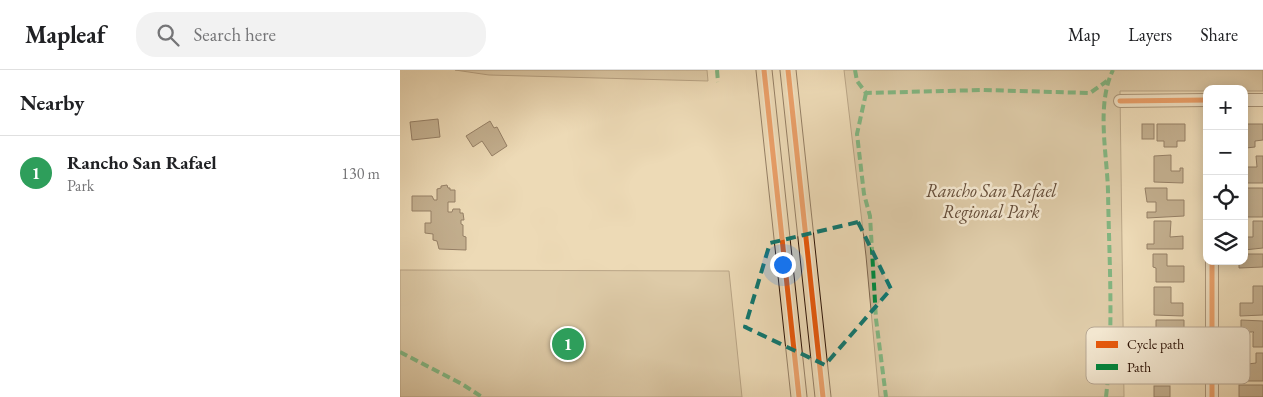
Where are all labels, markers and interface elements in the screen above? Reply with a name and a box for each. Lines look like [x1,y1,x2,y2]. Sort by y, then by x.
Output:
search box [136,12,486,57]
text: Mapleaf [25,19,106,50]
icon: search [154,21,182,49]
text: Search here [194,22,276,47]
text: Map [1068,23,1100,46]
text: Layers [1128,23,1172,46]
text: Share [1200,23,1238,46]
map controls [1203,85,1248,265]
button: + [1203,85,1248,130]
text: Nearby [20,89,84,116]
button: − [1203,130,1248,175]
text: Rancho San Rafael [67,150,217,175]
text: 1 [32,163,40,184]
text: 130 m [341,163,380,184]
text: Park [67,175,94,196]
button: locate [1203,175,1248,220]
park label: Rancho San Rafael Regional Park [926,179,1057,224]
button: layers [1203,220,1248,265]
your location [770,252,796,278]
pin: 1 [552,325,584,363]
legend [1086,327,1250,384]
text: Cycle path [1127,335,1184,353]
text: Path [1127,358,1151,376]

